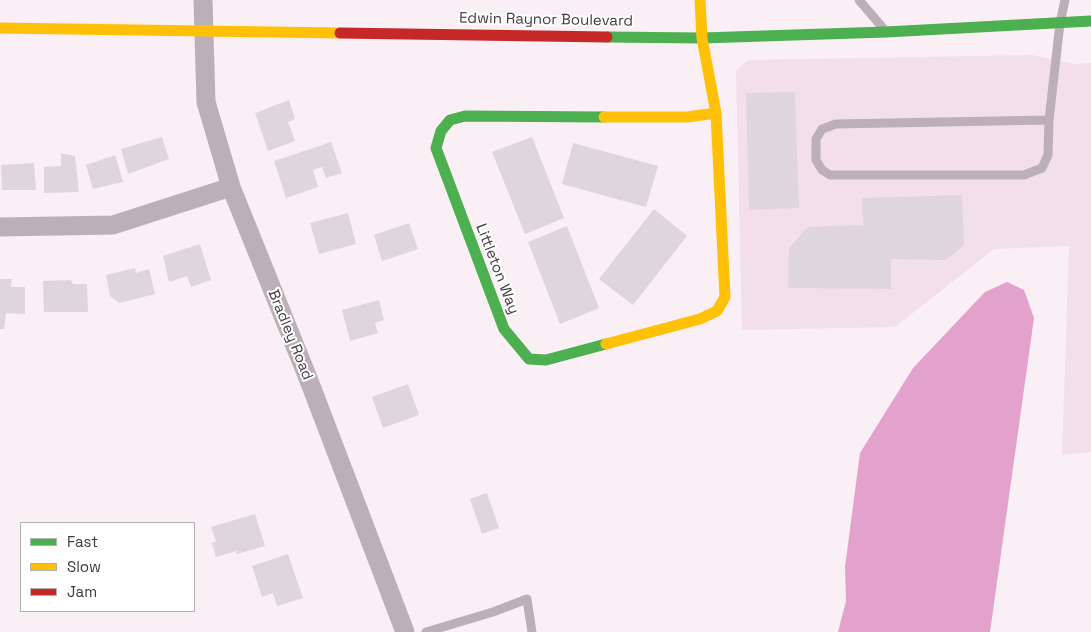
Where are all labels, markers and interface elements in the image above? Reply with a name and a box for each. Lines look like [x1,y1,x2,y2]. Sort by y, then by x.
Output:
street label: Edwin Raynor Boulevard [459,9,633,31]
street label: Littleton Way [472,221,522,317]
street label: Bradley Road [264,287,316,383]
legend [20,522,195,612]
text: Fast [67,532,98,551]
text: Slow [67,557,101,576]
text: Jam [67,582,97,601]

